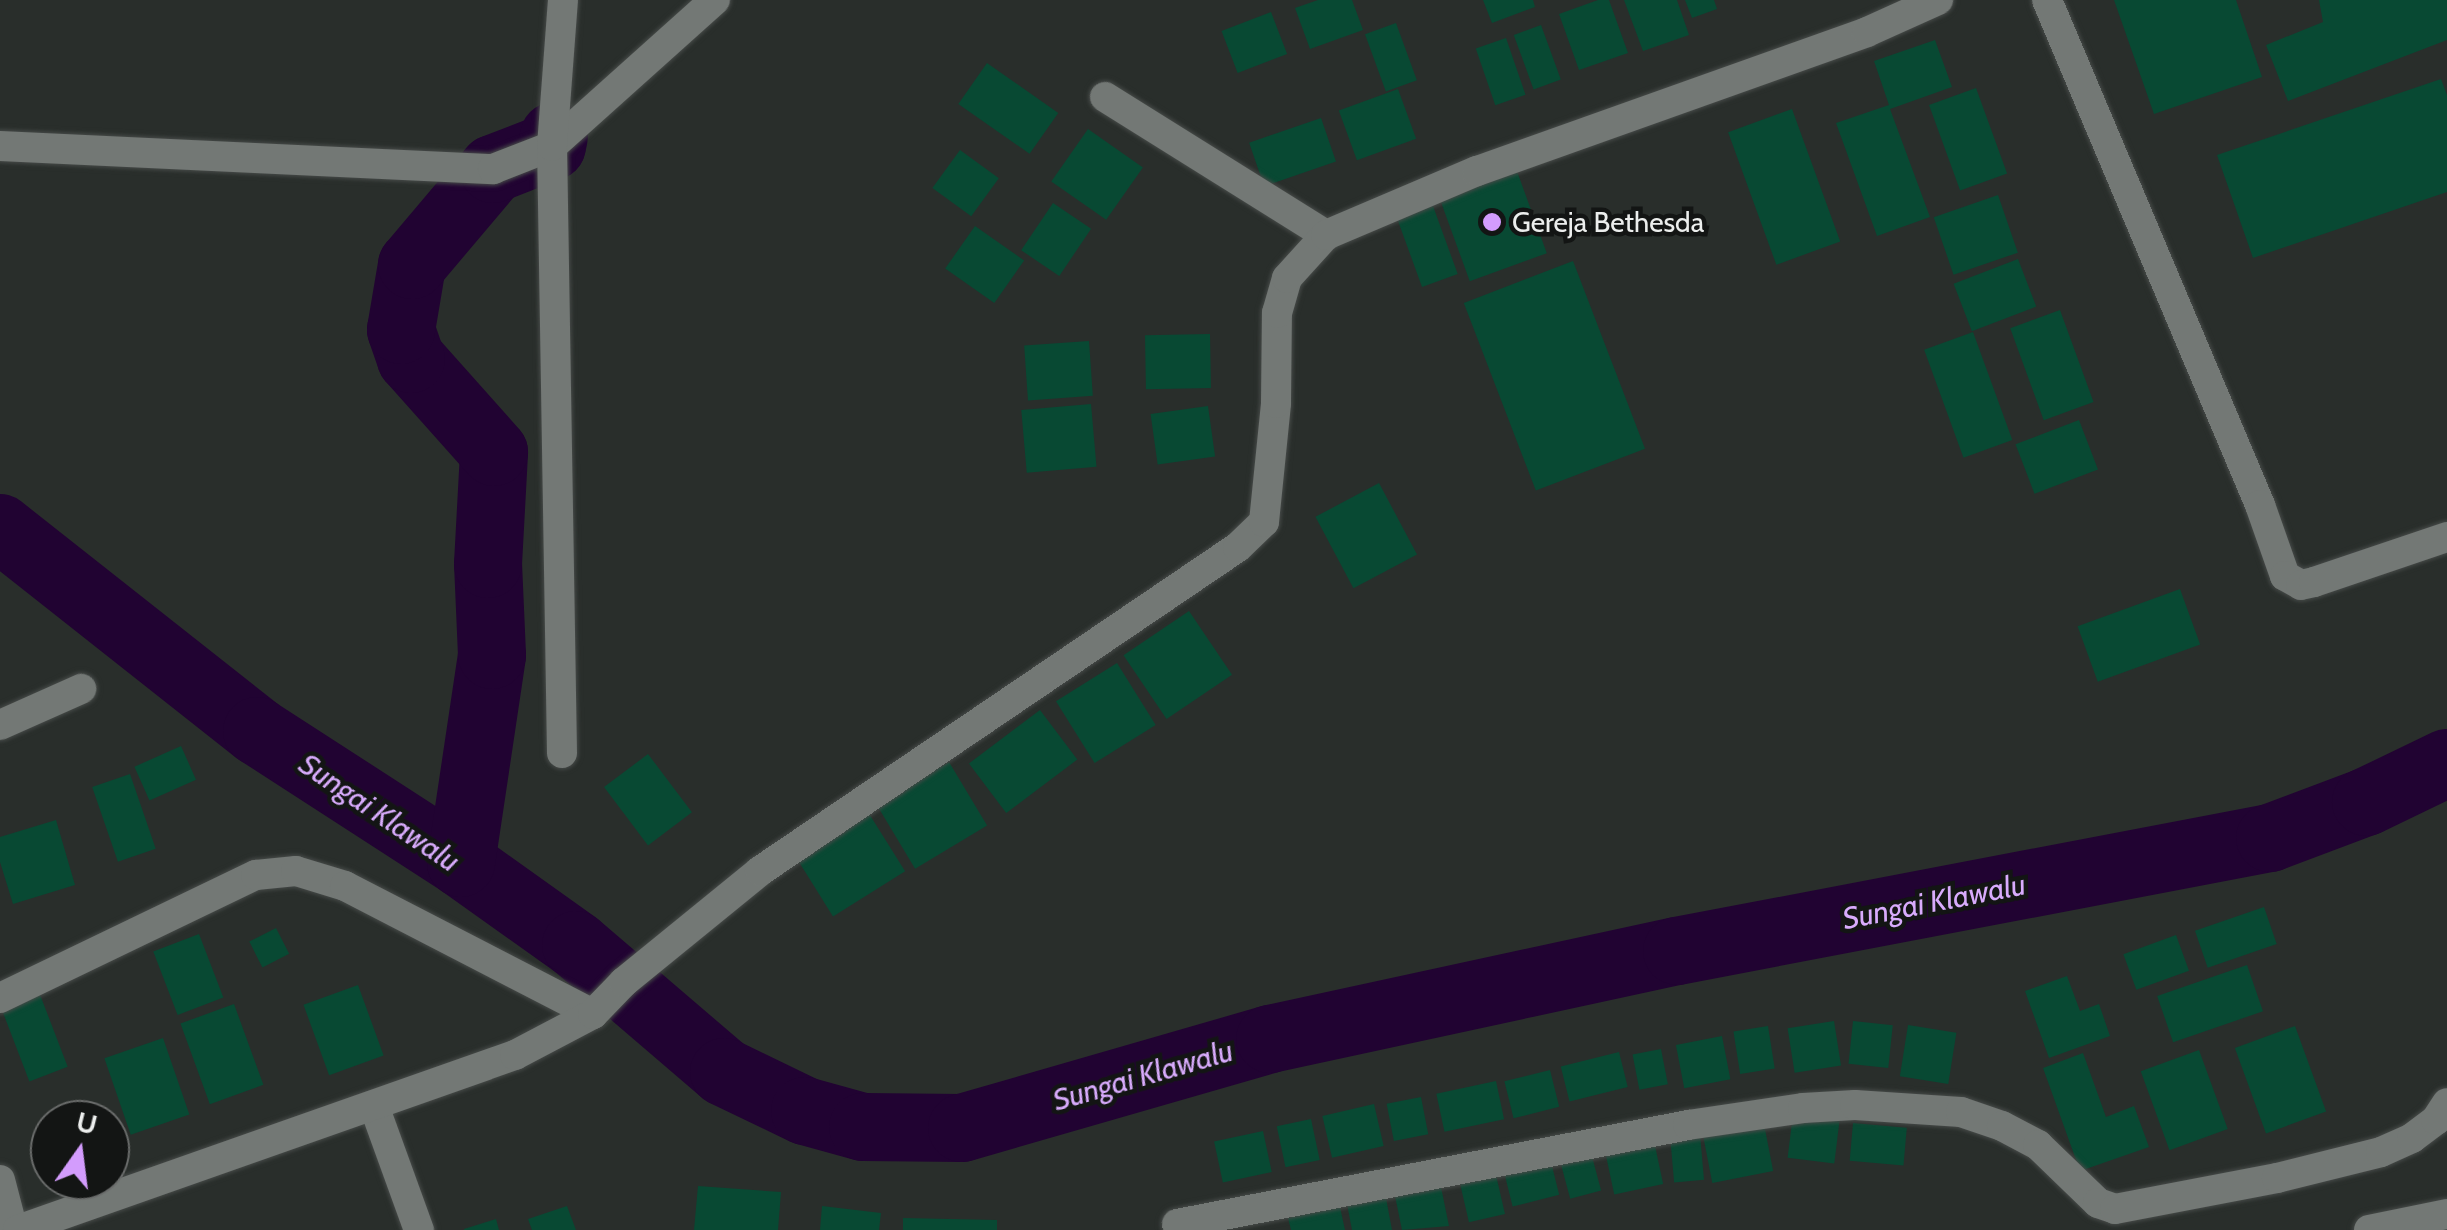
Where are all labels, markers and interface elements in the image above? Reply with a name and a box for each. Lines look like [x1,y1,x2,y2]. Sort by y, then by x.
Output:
place label: Gereja Bethesda [1512,205,1704,239]
marker: Gereja Bethesda [1481,211,1503,233]
water label: Sungai Klawalu [292,746,466,880]
water label: Sungai Klawalu [1839,867,2029,937]
water label: Sungai Klawalu [1049,1033,1237,1119]
north arrow [30,1100,130,1200]
text: U [73,1104,101,1142]

